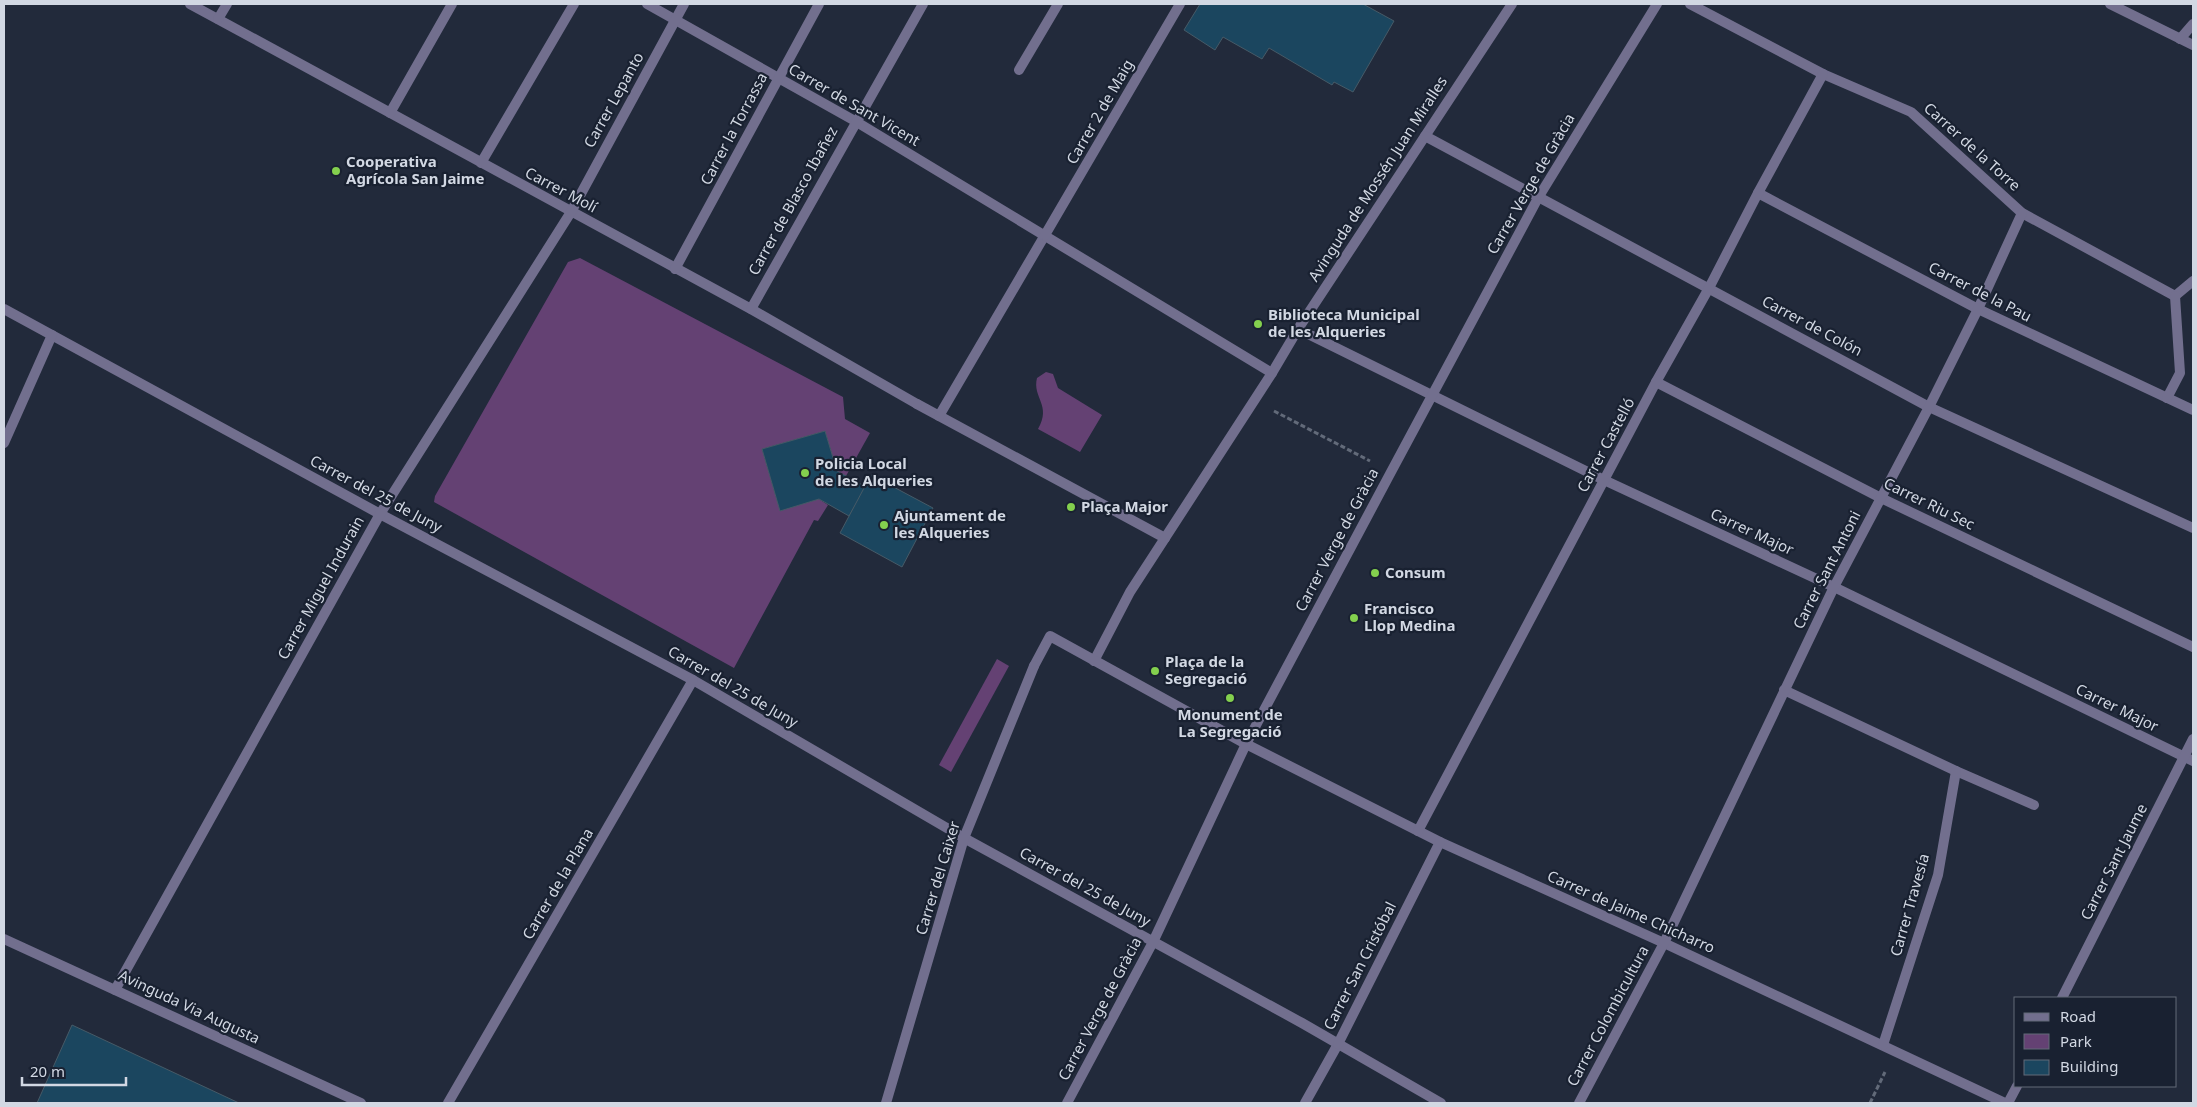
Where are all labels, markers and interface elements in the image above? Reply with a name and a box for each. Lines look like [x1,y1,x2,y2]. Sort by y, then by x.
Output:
street label: Carrer Lepanto [579,48,648,151]
street label: Carrer 2 de Maig [1061,56,1137,167]
street label: Carrer de Sant Vicent [785,58,924,150]
street label: Carrer la Torrassa [695,69,771,188]
street label: Avinguda de Mossén Juan Miralles [1303,72,1451,285]
street label: Carrer de la Torre [1920,98,2025,195]
street label: Carrer Verge de Gràcia [1482,109,1579,258]
street label: Carrer de Blasco Ibañez [743,123,841,278]
place label: Cooperativa Agrícola San Jaime [346,151,484,188]
street label: Carrer Molí [522,162,602,217]
marker: Cooperativa Agrícola San Jaime [330,165,342,177]
street label: Carrer de la Pau [1926,257,2035,326]
street label: Carrer de Colón [1759,290,1866,360]
place label: Biblioteca Municipal de les Alqueries [1268,304,1420,341]
marker: Biblioteca Municipal de les Alqueries [1252,318,1264,330]
street label: Carrer Castelló [1572,394,1638,495]
street label: Carrer del 25 de Juny [307,450,446,537]
place label: Policia Local de les Alqueries [815,453,933,490]
street label: Carrer Verge de Gràcia [1290,464,1382,615]
marker: Policia Local de les Alqueries [799,467,811,479]
street label: Carrer Riu Sec [1881,472,1978,534]
place label: Plaça Major [1081,496,1168,516]
marker: Plaça Major [1065,501,1077,513]
street label: Carrer Major [1708,503,1797,559]
place label: Ajuntament de les Alqueries [894,505,1006,542]
street label: Carrer Sant Antoni [1788,507,1865,632]
street label: Carrer Miguel Indurain [272,512,368,663]
marker: Ajuntament de les Alqueries [878,519,890,531]
place label: Consum [1385,562,1446,582]
marker: Consum [1369,567,1381,579]
place label: Francisco Llop Medina [1364,598,1455,635]
marker: Francisco Llop Medina [1348,612,1360,624]
street label: Carrer del 25 de Juny [665,641,802,732]
place label: Plaça de la Segregació [1165,651,1247,688]
marker: Plaça de la Segregació [1149,665,1161,677]
street label: Carrer Major [2073,678,2162,736]
marker: Monument de La Segregació [1224,692,1236,704]
place label: Monument de La Segregació [1177,704,1283,741]
street label: Carrer Sant Jaume [2075,800,2151,923]
street label: Carrer del Caixer [910,818,964,937]
street label: Carrer de la Plana [517,824,597,943]
street label: Carrer del 25 de Juny [1016,842,1155,931]
street label: Carrer Travesía [1885,851,1933,958]
street label: Carrer de Jaime Chicharro [1544,865,1718,957]
street label: Carrer San Cristóbal [1318,898,1400,1033]
street label: Carrer Verge de Gràcia [1053,933,1145,1084]
street label: Carrer Colombicultura [1562,942,1653,1089]
street label: Avinguda Via Augusta [115,965,263,1048]
legend [2014,997,2177,1087]
text: Road [2060,1006,2096,1026]
text: Park [2060,1031,2092,1051]
scale bar [22,1054,126,1086]
text: Building [2060,1056,2118,1076]
text: 20 m [30,1061,65,1081]

